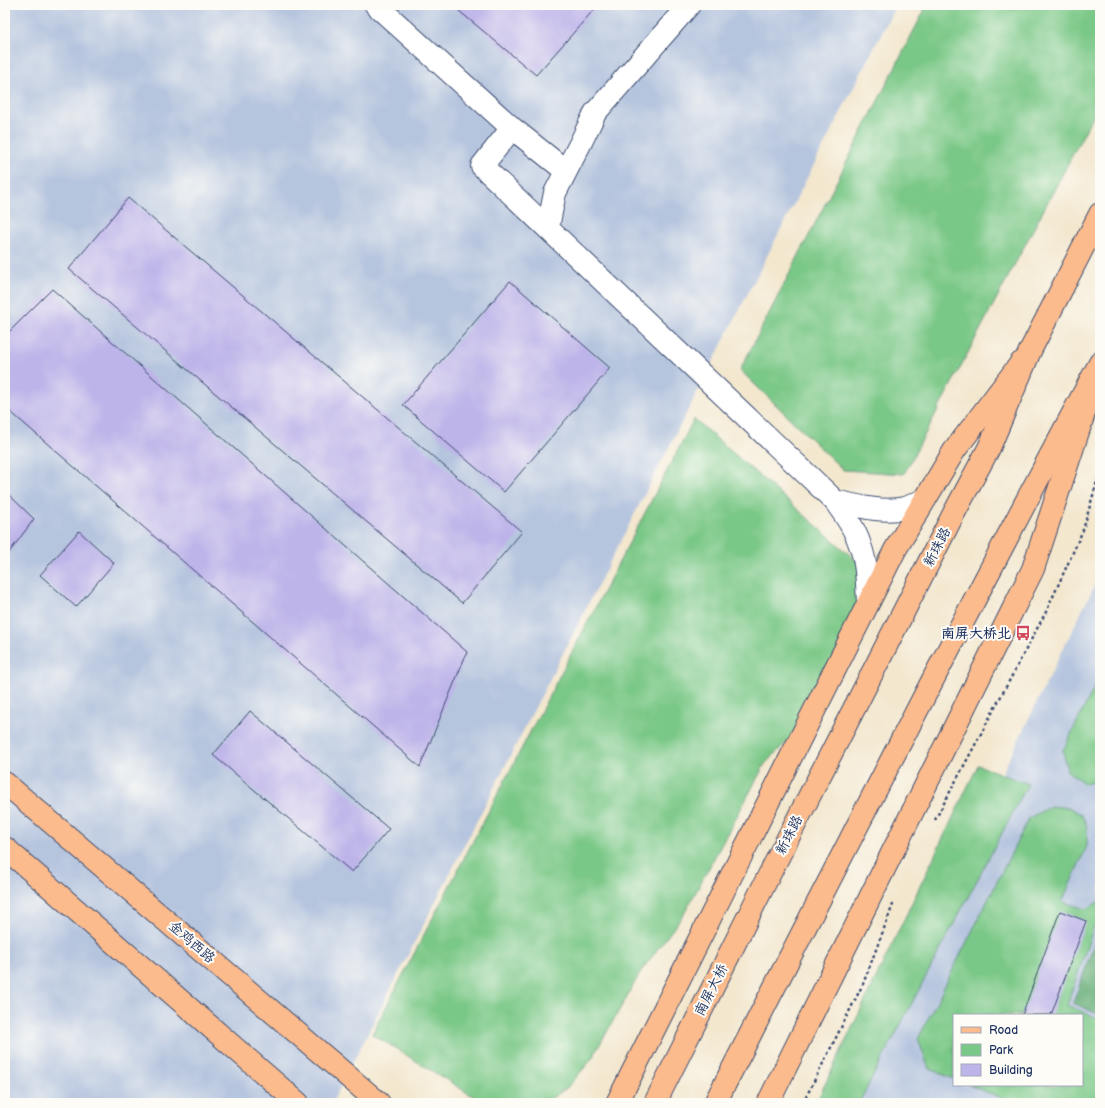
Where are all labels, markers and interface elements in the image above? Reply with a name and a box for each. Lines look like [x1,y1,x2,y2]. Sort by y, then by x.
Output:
street label: 新珠路 [920,524,954,570]
bus stop icon: 南屏大桥北 [1014,624,1032,642]
place label: 南屏大桥北 [941,625,1011,642]
street label: 新珠路 [772,812,806,858]
street label: 金鸡西路 [165,917,219,967]
street label: 南屏大桥 [691,961,731,1019]
legend [953,1014,1083,1086]
text: Road [989,1023,1018,1038]
text: Park [989,1043,1013,1058]
text: Building [989,1063,1033,1078]

